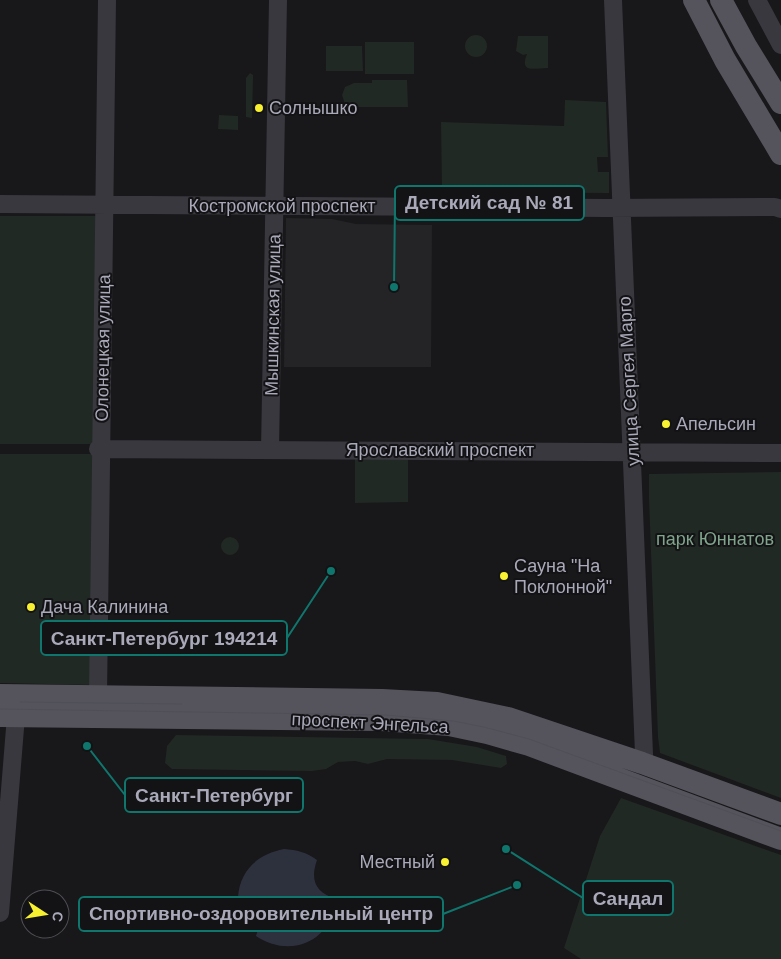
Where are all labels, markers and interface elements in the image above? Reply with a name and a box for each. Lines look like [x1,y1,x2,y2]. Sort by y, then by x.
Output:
place label: Солнышко [269,98,358,118]
marker: Солнышко [253,102,265,114]
callout: Детский сад № 81 [395,186,584,220]
text: Детский сад № 81 [405,192,574,213]
street label: Костромской проспект [188,196,376,216]
street label: Мышкинская улица [262,233,284,396]
street label: Олонецкая улица [92,273,114,422]
street label: улица Сергея Марго [615,296,643,466]
place label: Апельсин [676,414,756,434]
marker: Апельсин [660,418,672,430]
street label: Ярославский проспект [346,440,534,460]
park label: парк Юннатов [656,529,774,549]
place label: Сауна "На Поклонной" [514,556,612,597]
marker: Сауна "На Поклонной" [498,570,510,582]
place label: Дача Калинина [41,597,169,617]
marker: Дача Калинина [25,601,37,613]
callout: Санкт-Петербург 194214 [41,621,287,655]
text: Санкт-Петербург 194214 [51,628,278,649]
street label: проспект Энгельса [291,709,450,737]
callout: Санкт-Петербург [125,778,303,812]
text: Санкт-Петербург [135,785,293,806]
place label: Местный [360,852,435,872]
marker: Местный [439,856,451,868]
callout: Сандал [583,881,673,915]
text: Сандал [593,888,663,909]
north arrow [20,889,70,939]
callout: Спортивно-оздоровительный центр [79,897,443,931]
text: Спортивно-оздоровительный центр [89,903,433,924]
text: С [49,910,67,923]

